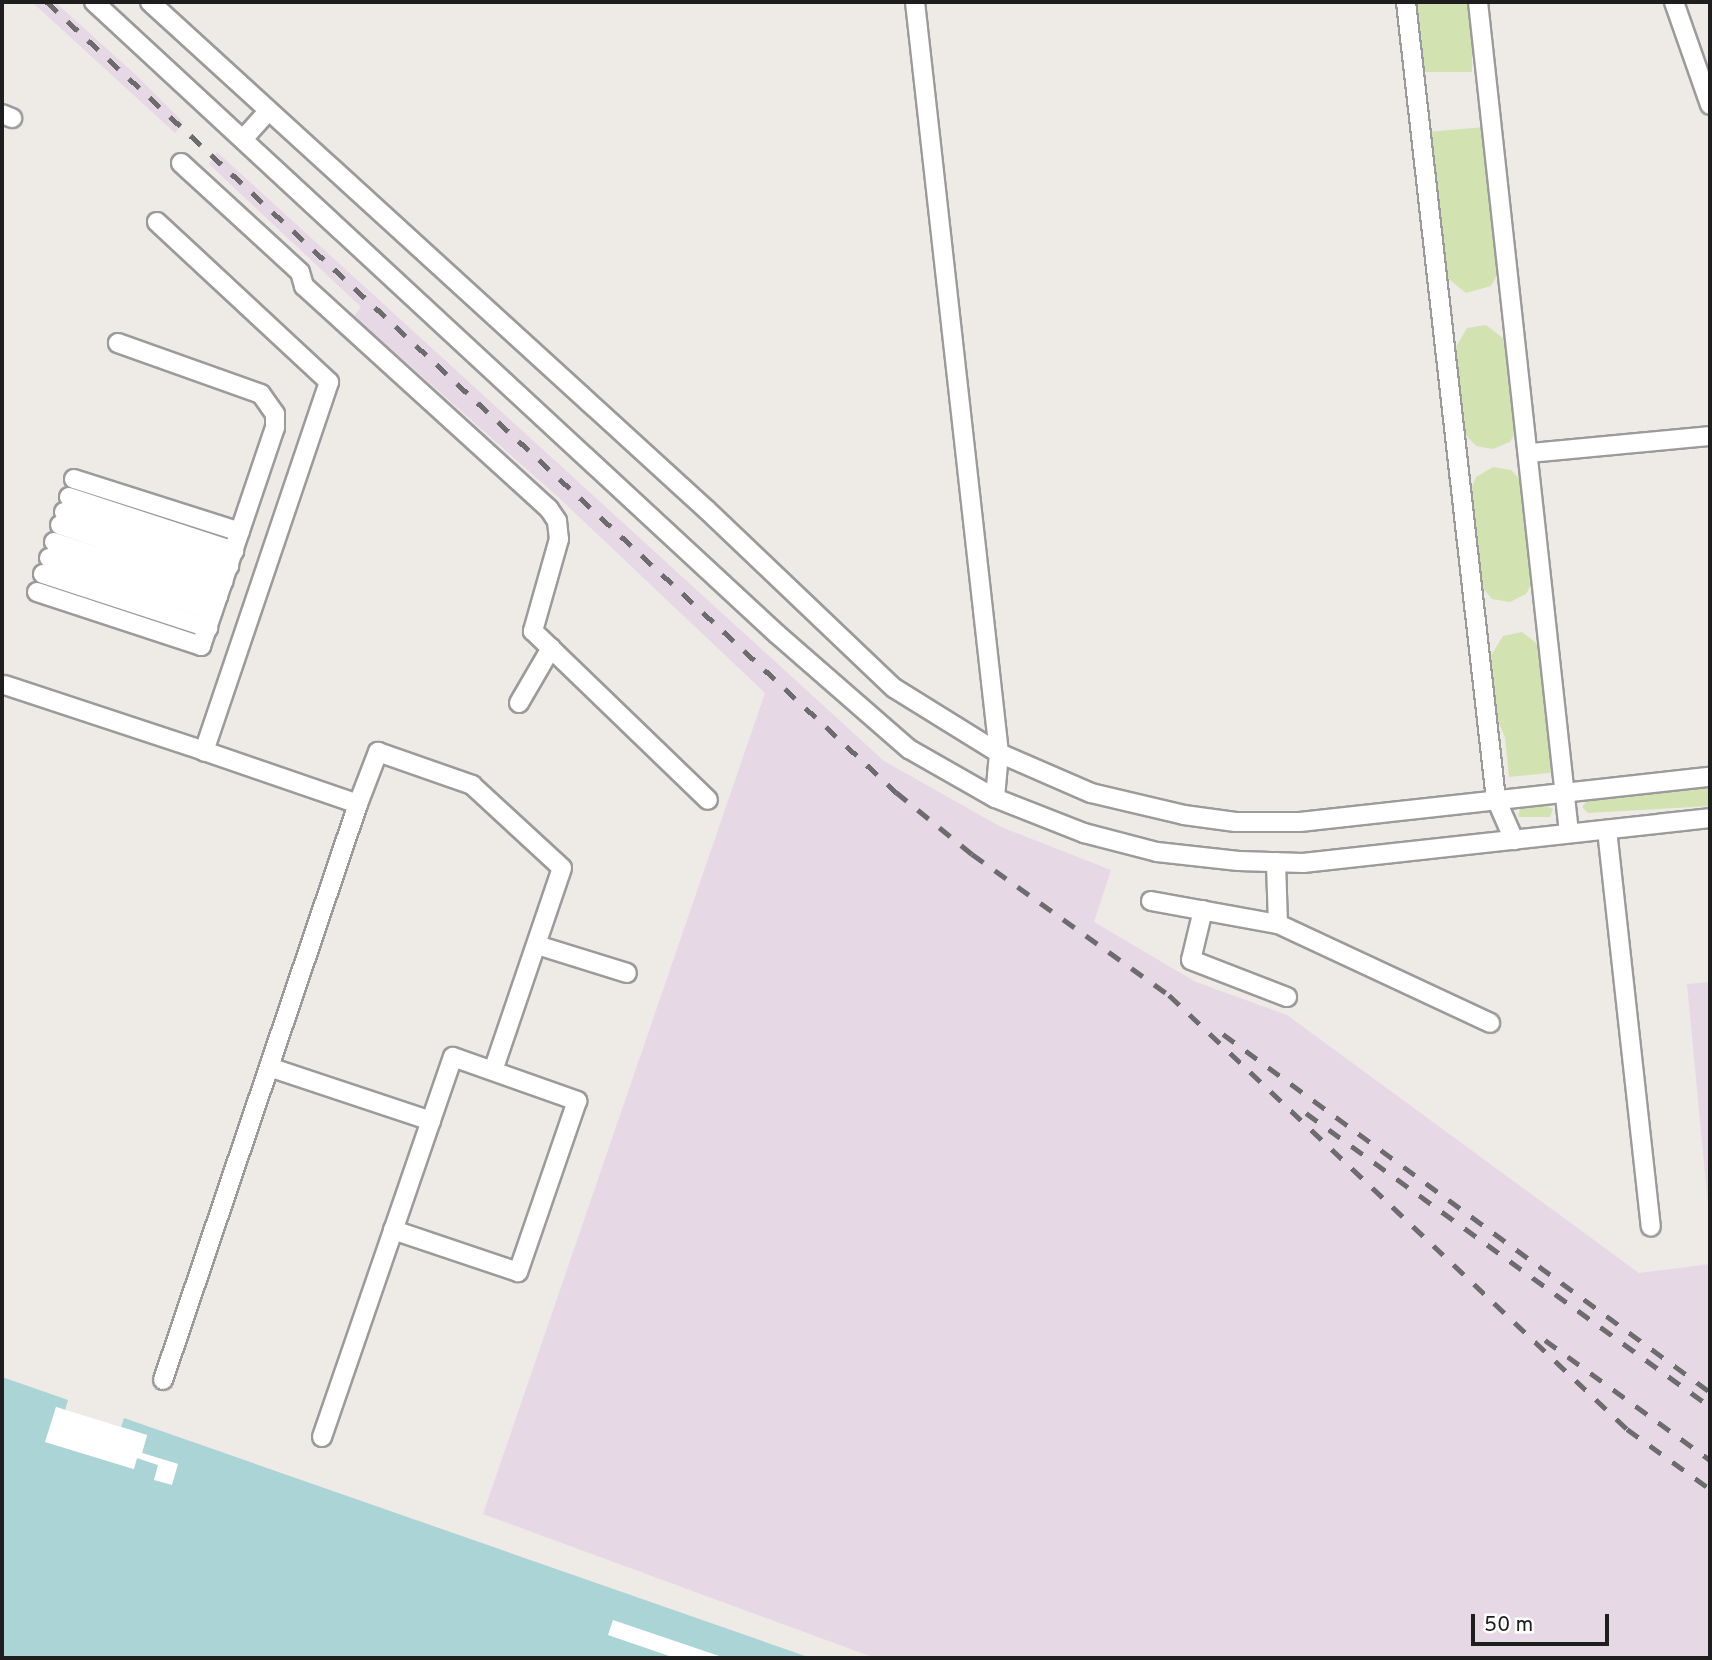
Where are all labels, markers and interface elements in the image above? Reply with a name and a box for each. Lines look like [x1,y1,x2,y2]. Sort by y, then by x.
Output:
scale bar [1474,1600,1612,1644]
text: 50 m [1484,1612,1533,1639]

